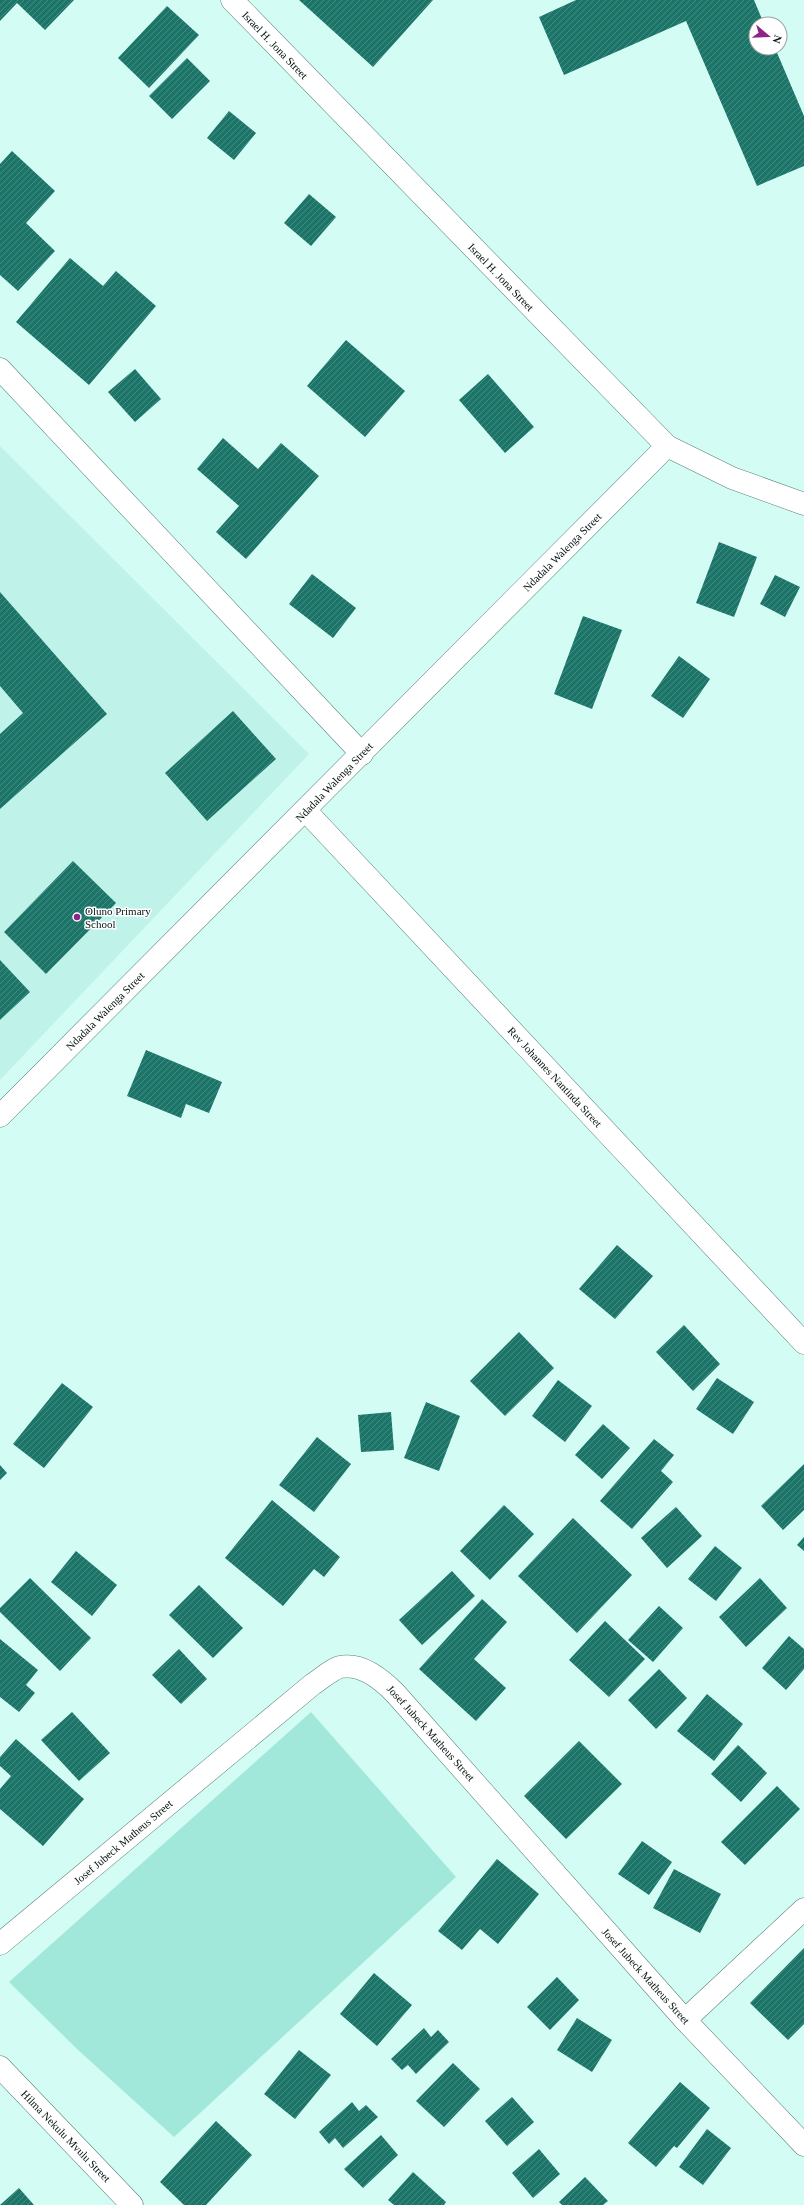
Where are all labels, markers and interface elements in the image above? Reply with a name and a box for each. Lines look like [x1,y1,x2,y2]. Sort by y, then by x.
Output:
street label: Israel H. Jona Street [240,9,310,81]
north arrow [748,16,788,56]
text: N [770,34,784,45]
street label: Israel H. Jona Street [466,241,536,313]
street label: Ndadala Walenga Street [520,510,604,594]
street label: Ndadala Walenga Street [293,740,375,824]
place label: Oluno Primary School [85,905,151,930]
marker: Oluno Primary School [72,912,82,922]
street label: Ndadala Walenga Street [63,969,147,1053]
street label: Rev Johannes Nantinda Street [506,1025,604,1129]
street label: Josef Jubeck Matheus Street [385,1683,477,1783]
street label: Josef Jubeck Matheus Street [71,1797,175,1887]
street label: Josef Jubeck Matheus Street [600,1926,692,2026]
street label: Hilma Nekulu Mvulu Street [19,2088,113,2184]

